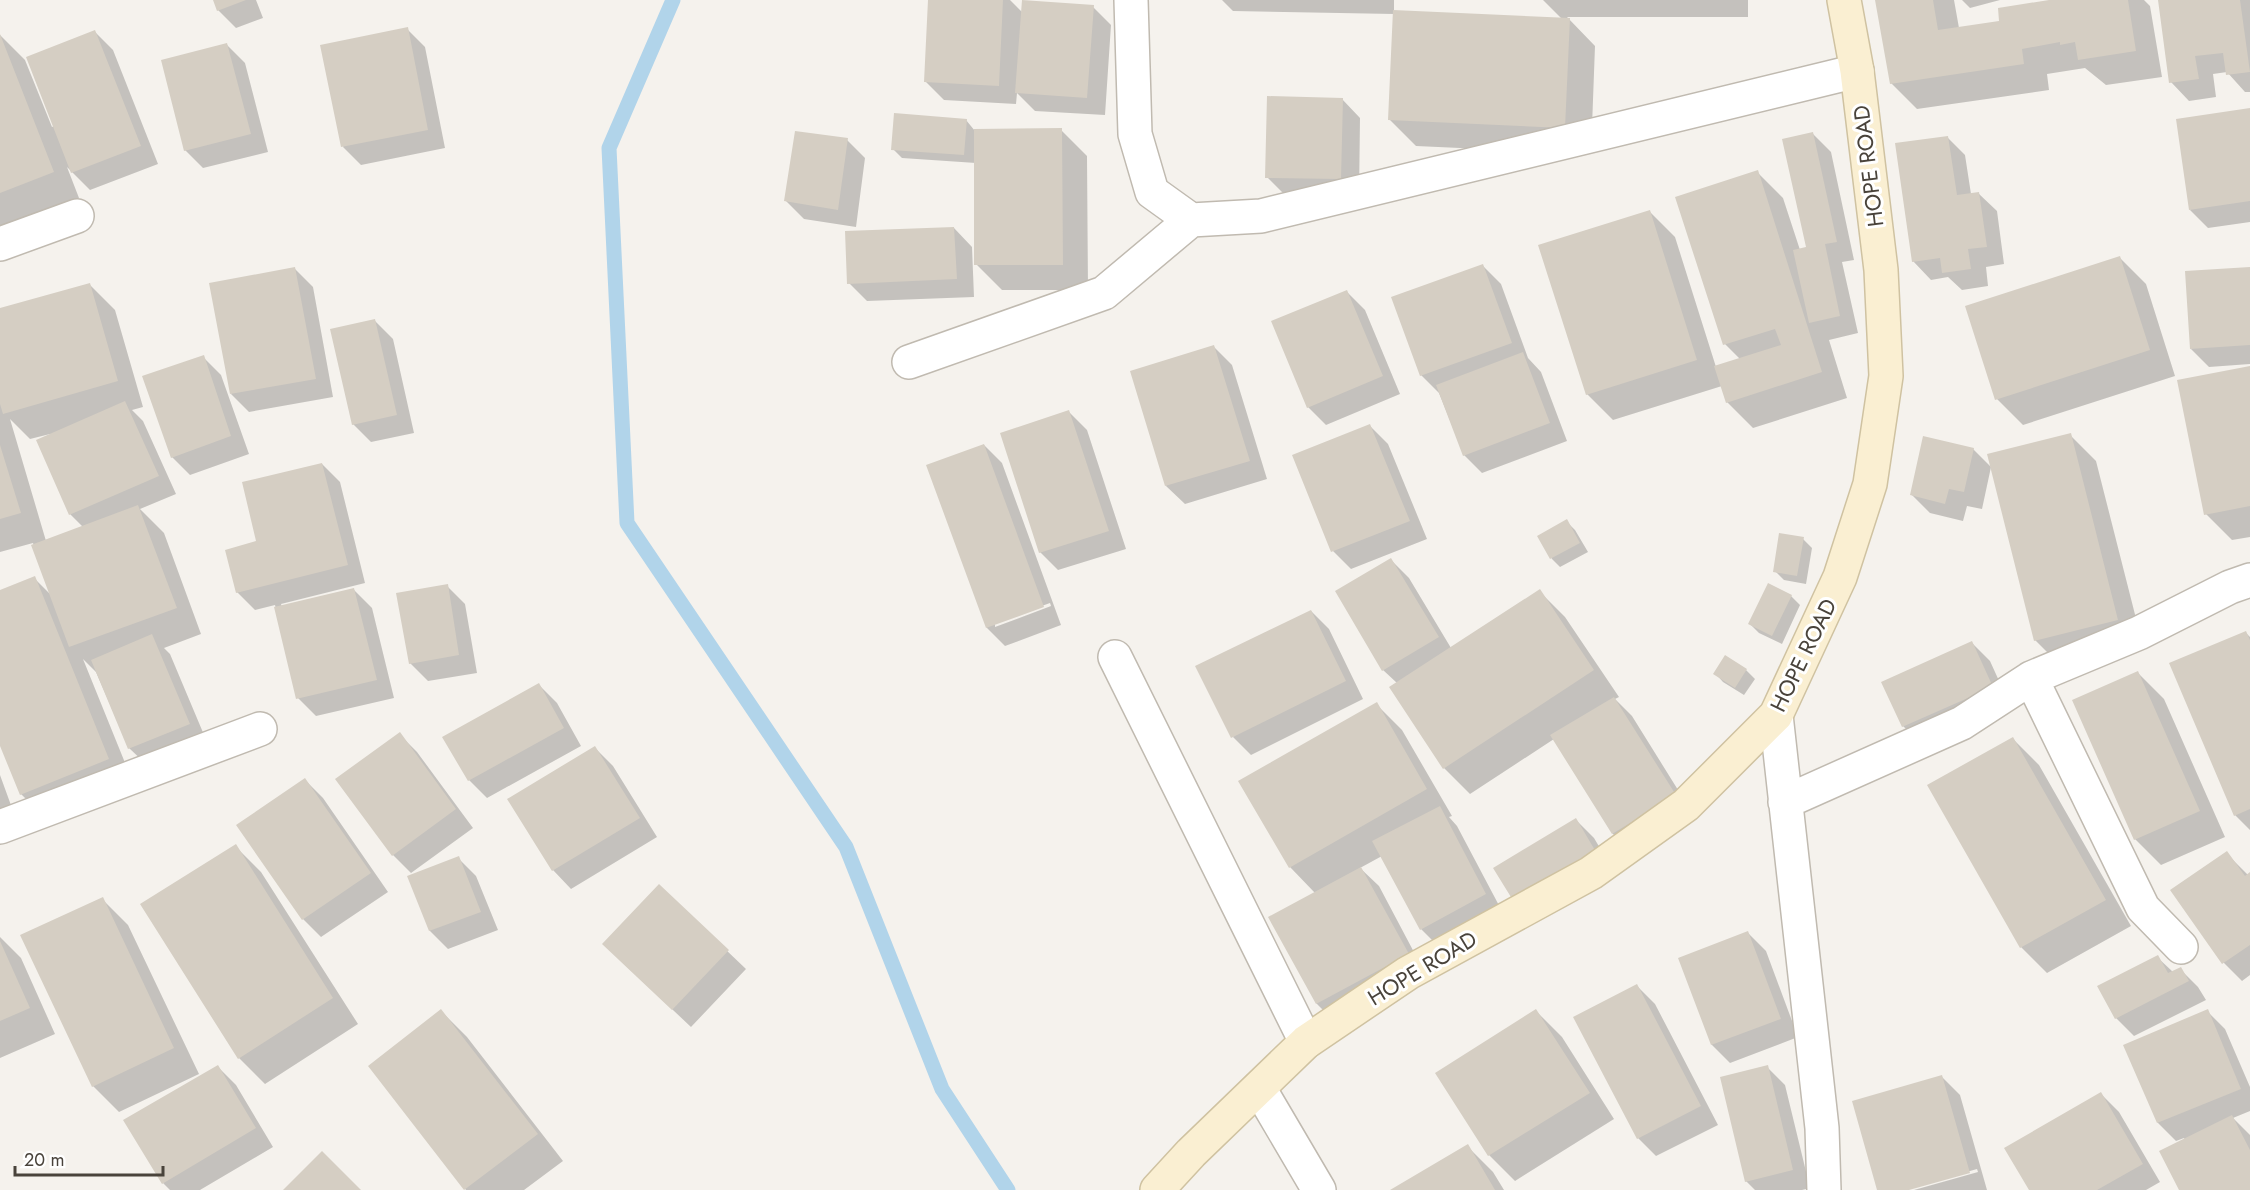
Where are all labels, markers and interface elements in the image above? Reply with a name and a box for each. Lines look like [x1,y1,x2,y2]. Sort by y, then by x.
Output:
street label: HOPE ROAD [1845,103,1891,229]
street label: HOPE ROAD [1762,593,1844,717]
street label: HOPE ROAD [1361,923,1483,1013]
scale bar [15,1139,164,1177]
text: 20 m [24,1147,64,1173]

